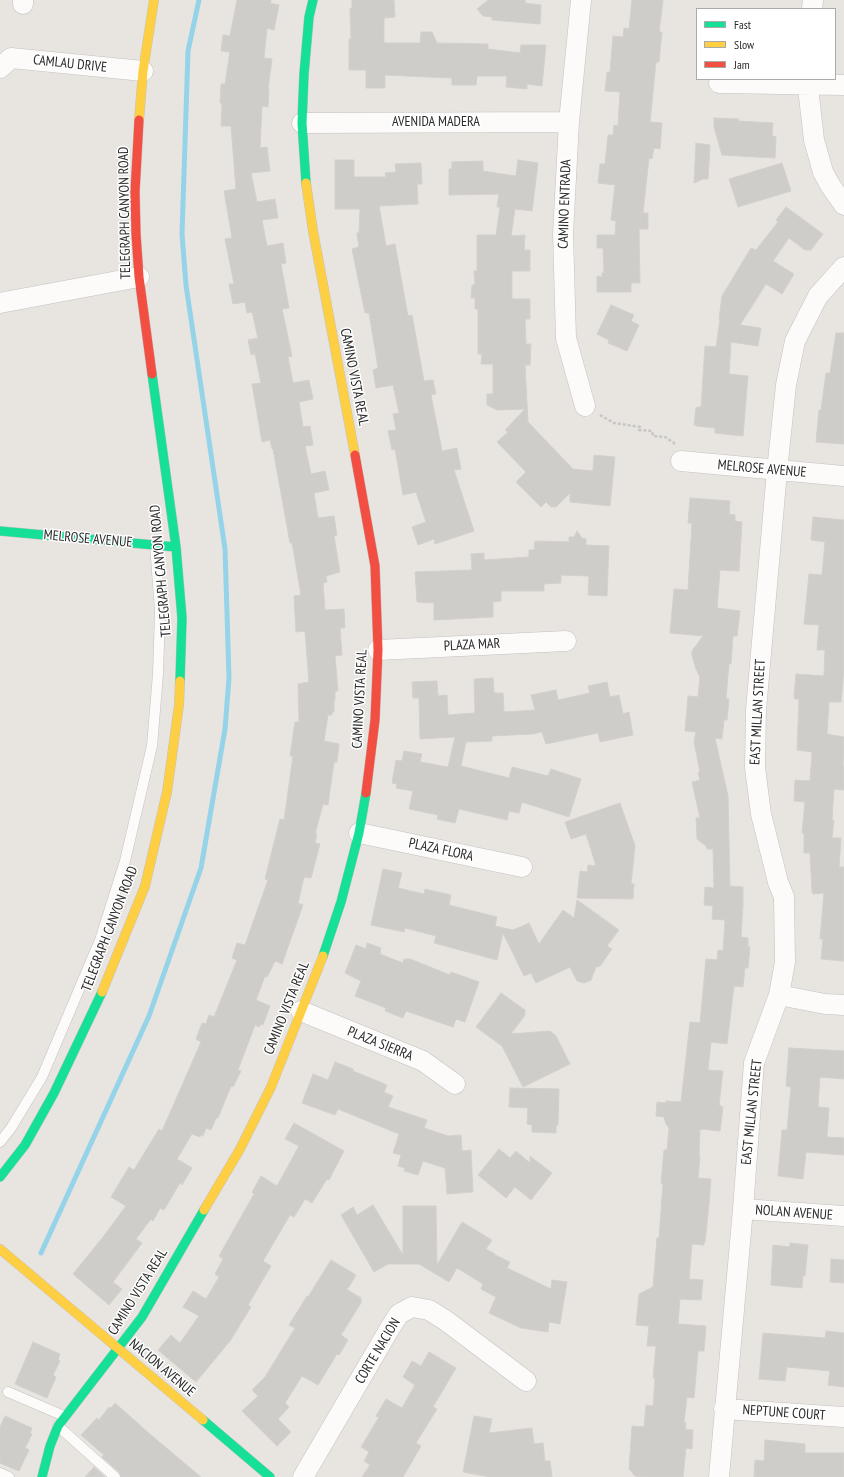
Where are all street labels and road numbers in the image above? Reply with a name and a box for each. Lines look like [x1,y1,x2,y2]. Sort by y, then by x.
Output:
street label: CAMLAU DRIVE [32,52,108,76]
street label: AVENIDA MADERA [392,114,480,130]
street label: TELEGRAPH CANYON ROAD [115,146,135,280]
street label: CAMINO ENTRADA [555,159,575,249]
street label: CAMINO VISTA REAL [336,327,372,427]
street label: MELROSE AVENUE [717,457,807,481]
street label: TELEGRAPH CANYON ROAD [147,504,175,638]
street label: MELROSE AVENUE [43,527,133,551]
street label: PLAZA MAR [443,635,501,655]
street label: CAMINO VISTA REAL [349,649,371,749]
street label: EAST MILLAN STREET [747,659,769,765]
street label: PLAZA FLORA [407,835,475,865]
street label: TELEGRAPH CANYON ROAD [78,864,142,994]
street label: CAMINO VISTA REAL [261,959,313,1057]
street label: PLAZA SIERRA [345,1023,415,1065]
street label: EAST MILLAN STREET [738,1058,766,1166]
street label: NOLAN AVENUE [755,1202,833,1224]
street label: CAMINO VISTA REAL [105,1246,171,1338]
street label: CORTE NACION [352,1315,404,1387]
street label: NACION AVENUE [126,1335,198,1401]
street label: NEPTUNE COURT [742,1402,826,1424]

